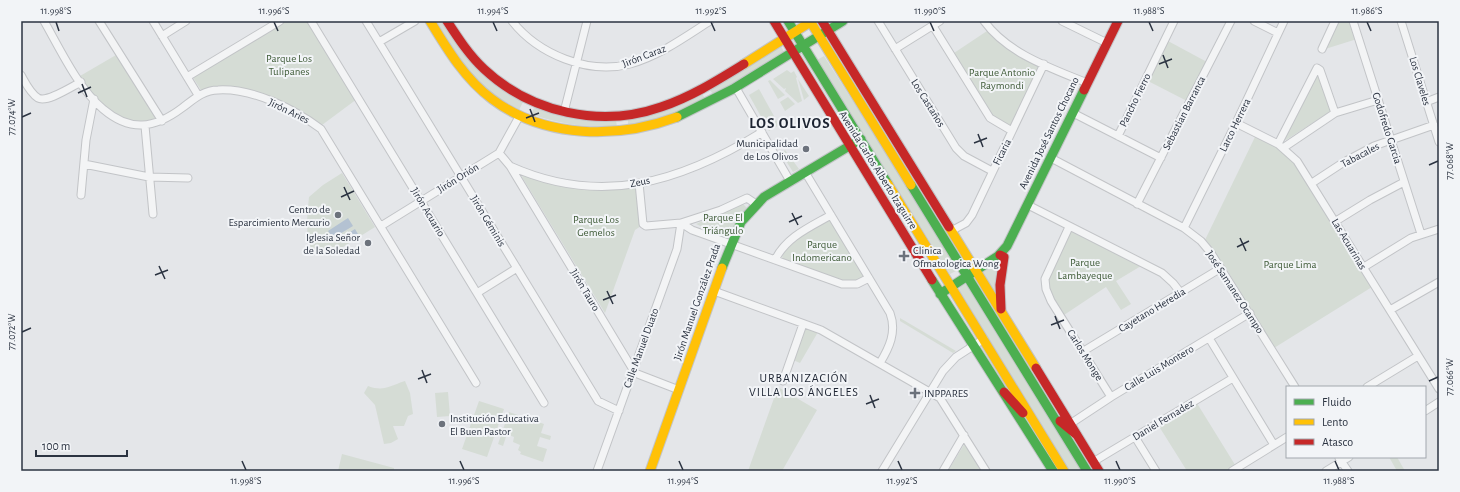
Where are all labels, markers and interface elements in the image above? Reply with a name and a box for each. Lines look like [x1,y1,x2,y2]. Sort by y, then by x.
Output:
text: 11.998°S [41,6,72,16]
text: 11.996°S [259,6,290,16]
text: 11.994°S [477,6,509,16]
text: 11.992°S [696,6,727,16]
text: 11.990°S [914,6,946,16]
text: 11.988°S [1134,6,1165,16]
text: 11.986°S [1352,6,1383,16]
street label: Jirón Caraz [620,42,668,69]
park label: Parque Los Tulipanes [266,53,312,77]
street label: Los Claveles [1407,55,1433,107]
park label: Parque Antonio Raymondi [969,67,1035,91]
street label: Pancho Fierro [1117,71,1153,129]
street label: Sebastian Barranca [1161,74,1207,152]
street label: Avenida José Santos Chocano [1017,75,1081,191]
street label: Los Castaños [909,77,947,129]
street label: Godofredo Garcia [1370,91,1404,165]
street label: Jirón Aries [267,96,311,126]
street label: Larco Herrera [1217,97,1253,153]
text: 77.074°W [7,98,17,135]
street label: Avenida Carlos Alberto Izaguirre [837,109,919,231]
district label: LOS OLIVOS [749,116,831,131]
street label: Ficaria [991,137,1013,167]
place label: Municipalidad de Los Olivos [736,138,798,162]
street label: Tabacales [1339,140,1381,170]
text: 77.068°W [1445,142,1455,180]
marker: Municipalidad de Los Olivos [801,144,811,154]
street label: Jirón Orión [435,161,481,195]
street label: Zeus [629,175,651,189]
street label: Jirón Acuario [409,186,447,238]
street label: Jirón Géminis [468,193,508,249]
place label: Centro de Esparcimiento Mercurio [228,204,330,228]
marker: Centro de Esparcimiento Mercurio [333,210,343,220]
park label: Parque El Triángulo [703,212,743,236]
park label: Parque Los Gemelos [573,214,619,238]
street label: Las Acuarinas [1329,216,1369,272]
place label: Iglesia Señor de la Soledad [303,232,360,256]
marker: Iglesia Señor de la Soledad [363,238,373,248]
park label: Parque Indomericano [792,239,852,263]
street label: Jirón Manuel González Prada [672,242,722,362]
place label: Clinica Ofmatologica Wong [913,245,999,269]
street label: José Samanez Ocampo [1204,249,1266,335]
marker: Clinica Ofmatologica Wong [898,250,910,262]
park label: Parque Lambayeque [1058,257,1112,281]
park label: Parque Lima [1263,259,1317,270]
street label: Jirón Tauro [568,267,602,313]
street label: Cayetano Heredia [1117,286,1187,334]
street label: Calle Manuel Duato [621,307,661,389]
text: 77.072°W [7,314,17,350]
street label: Carlos Monge [1065,327,1105,383]
street label: Calle Luis Montero [1122,343,1196,393]
text: 77.066°W [1445,358,1455,396]
district label: URBANIZACIÓN VILLA LOS ÁNGELES [749,371,859,398]
legend [1286,386,1426,458]
marker: INPPARES [909,387,921,399]
place label: INPPARES [924,388,968,399]
text: Fluido [1322,396,1351,408]
street label: Daniel Fernadez [1131,397,1196,443]
place label: Institución Educativa El Buen Pastor [450,413,539,437]
text: Lento [1322,416,1348,428]
marker: Institución Educativa El Buen Pastor [437,419,447,429]
scale bar [36,432,127,458]
text: Atasco [1322,436,1353,448]
text: 100 m [42,440,70,452]
text: 11.998°S [231,476,262,486]
text: 11.996°S [449,476,480,486]
text: 11.994°S [667,476,699,486]
text: 11.992°S [887,476,918,486]
text: 11.990°S [1104,476,1136,486]
text: 11.988°S [1324,476,1355,486]

